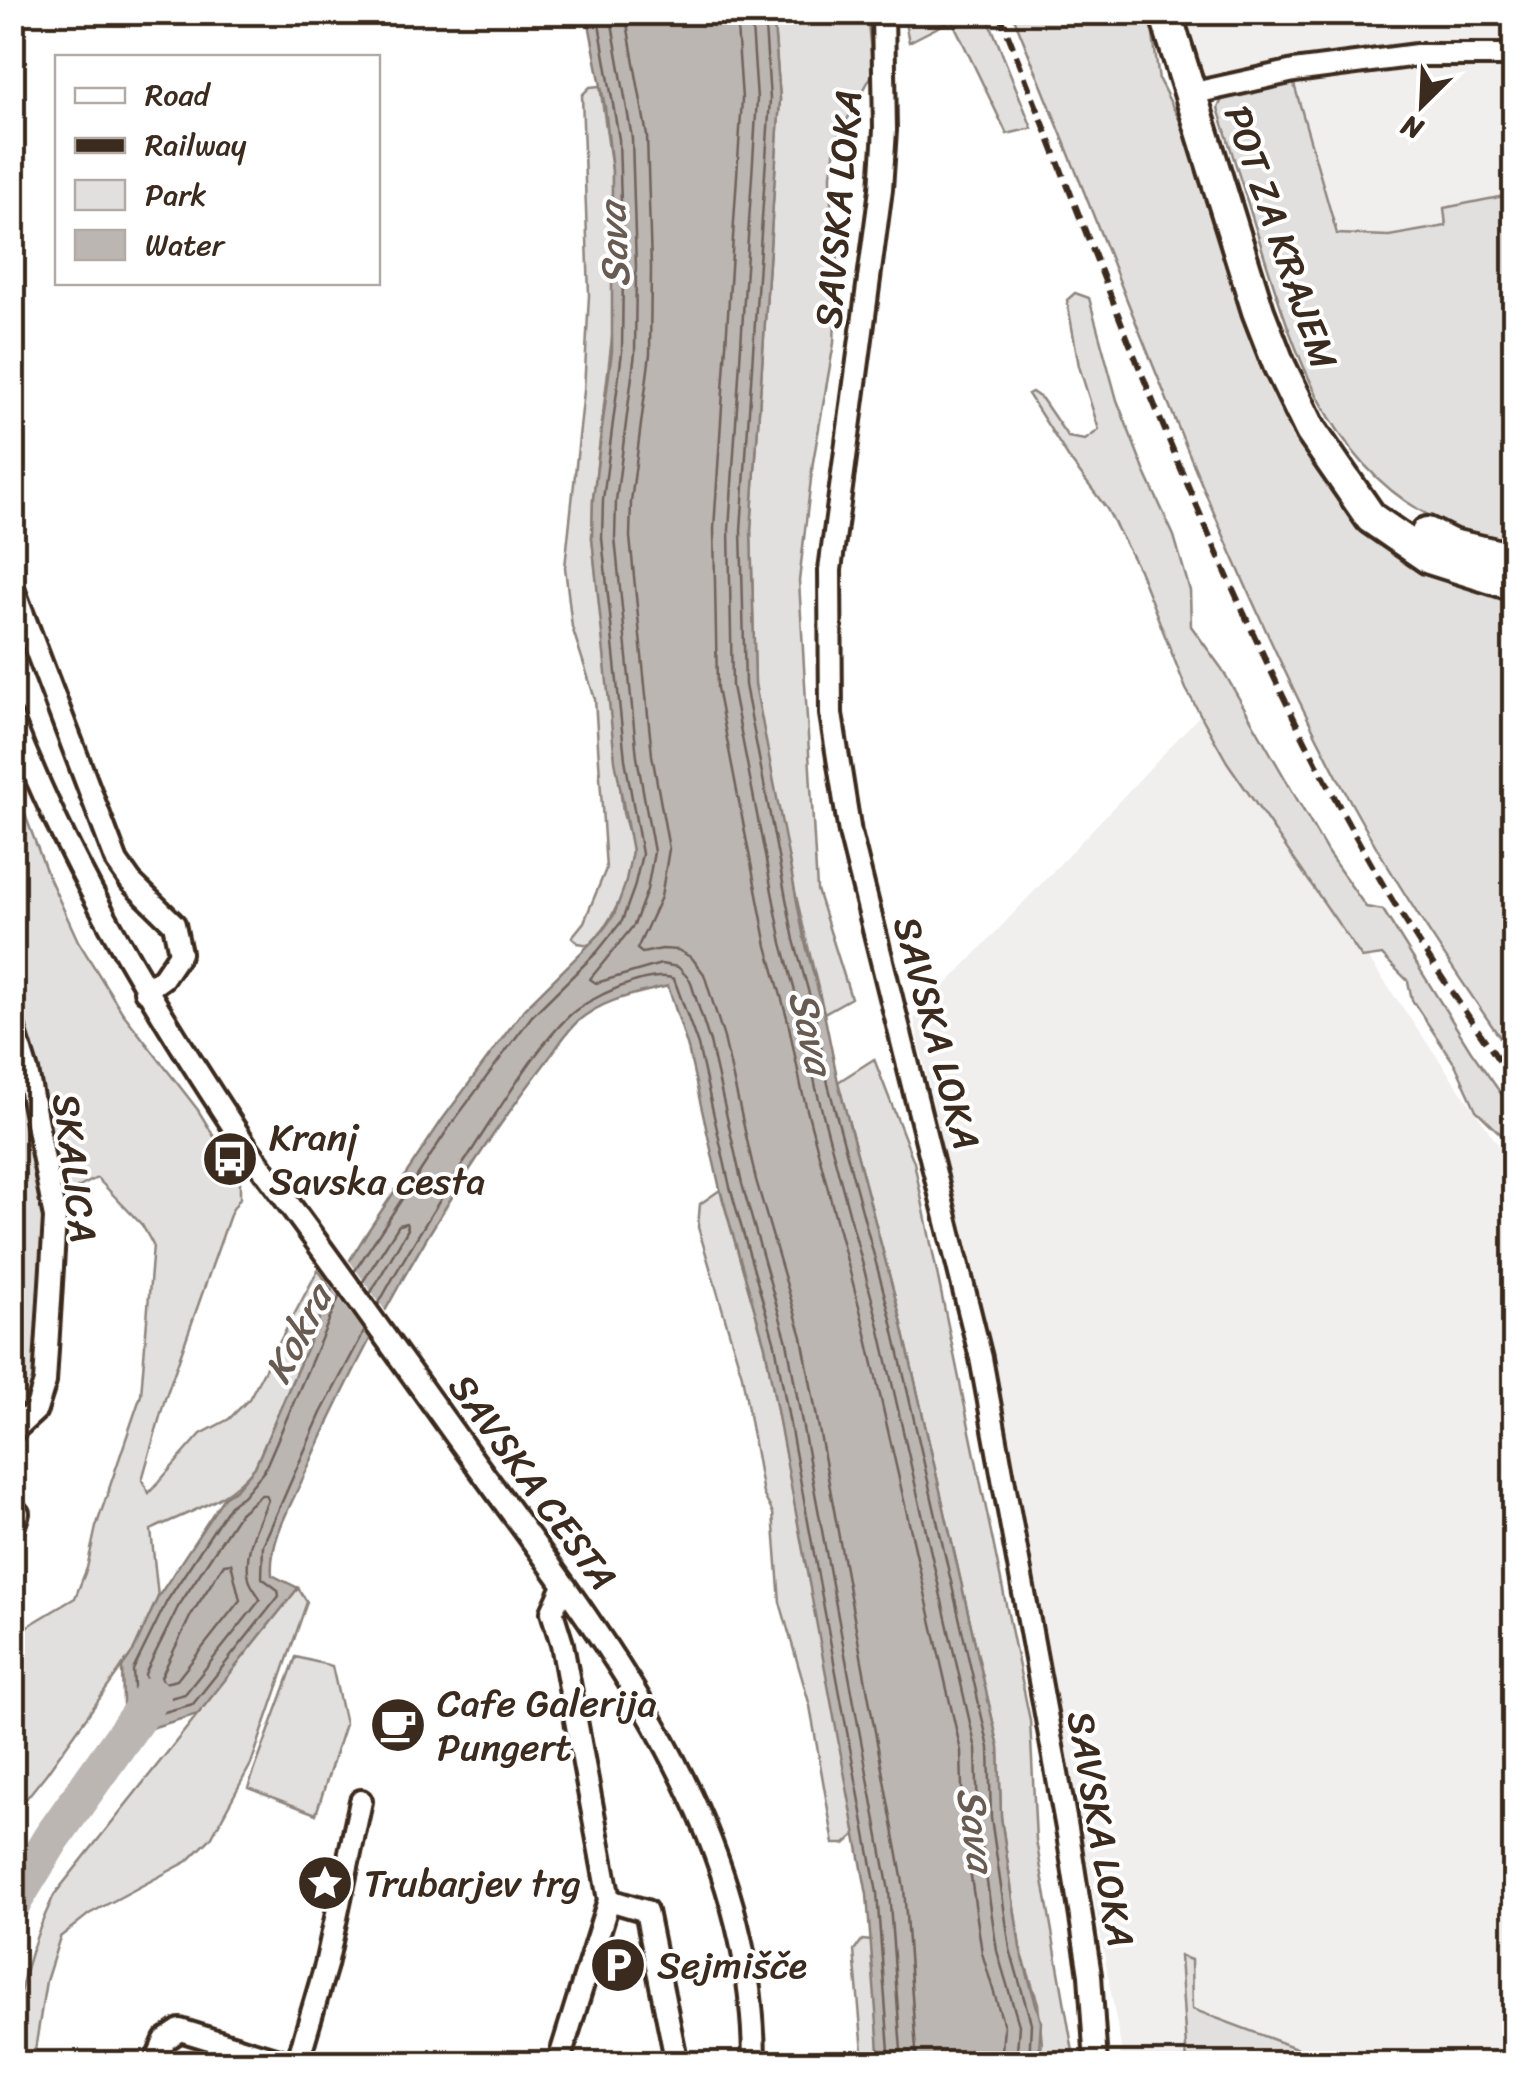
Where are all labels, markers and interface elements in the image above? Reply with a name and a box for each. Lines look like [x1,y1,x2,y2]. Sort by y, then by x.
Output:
legend [55,55,380,285]
north arrow [1372,55,1472,155]
text: Road [145,68,212,122]
street label: SAVSKA LOKA [795,87,882,331]
street label: POT ZA KRAJEM [1204,96,1357,378]
text: N [1393,101,1432,154]
text: Railway [145,118,247,172]
text: Park [145,168,207,222]
water label: Sava [576,196,651,289]
text: Water [145,218,226,272]
street label: SAVSKA LOKA [873,909,1000,1157]
water label: Sava [767,983,857,1086]
street label: SKALICA [32,1090,117,1246]
place label: Kranj Savska cesta [269,1104,485,1215]
bus stop icon: Kranj Savska cesta [200,1129,260,1189]
water label: Kokra [243,1268,355,1396]
street label: SAVSKA CESTA [430,1359,635,1606]
place label: Cafe Galerija Pungert [437,1670,657,1781]
cafe icon: Cafe Galerija Pungert [368,1695,428,1755]
street label: SAVSKA LOKA [1047,1705,1154,1953]
water label: Sava [936,1783,1018,1880]
place label: Trubarjev trg [364,1850,581,1917]
place icon: Trubarjev trg [295,1853,355,1913]
place label: Sejmišče [657,1932,807,1999]
parking icon: Sejmišče [588,1935,648,1995]

